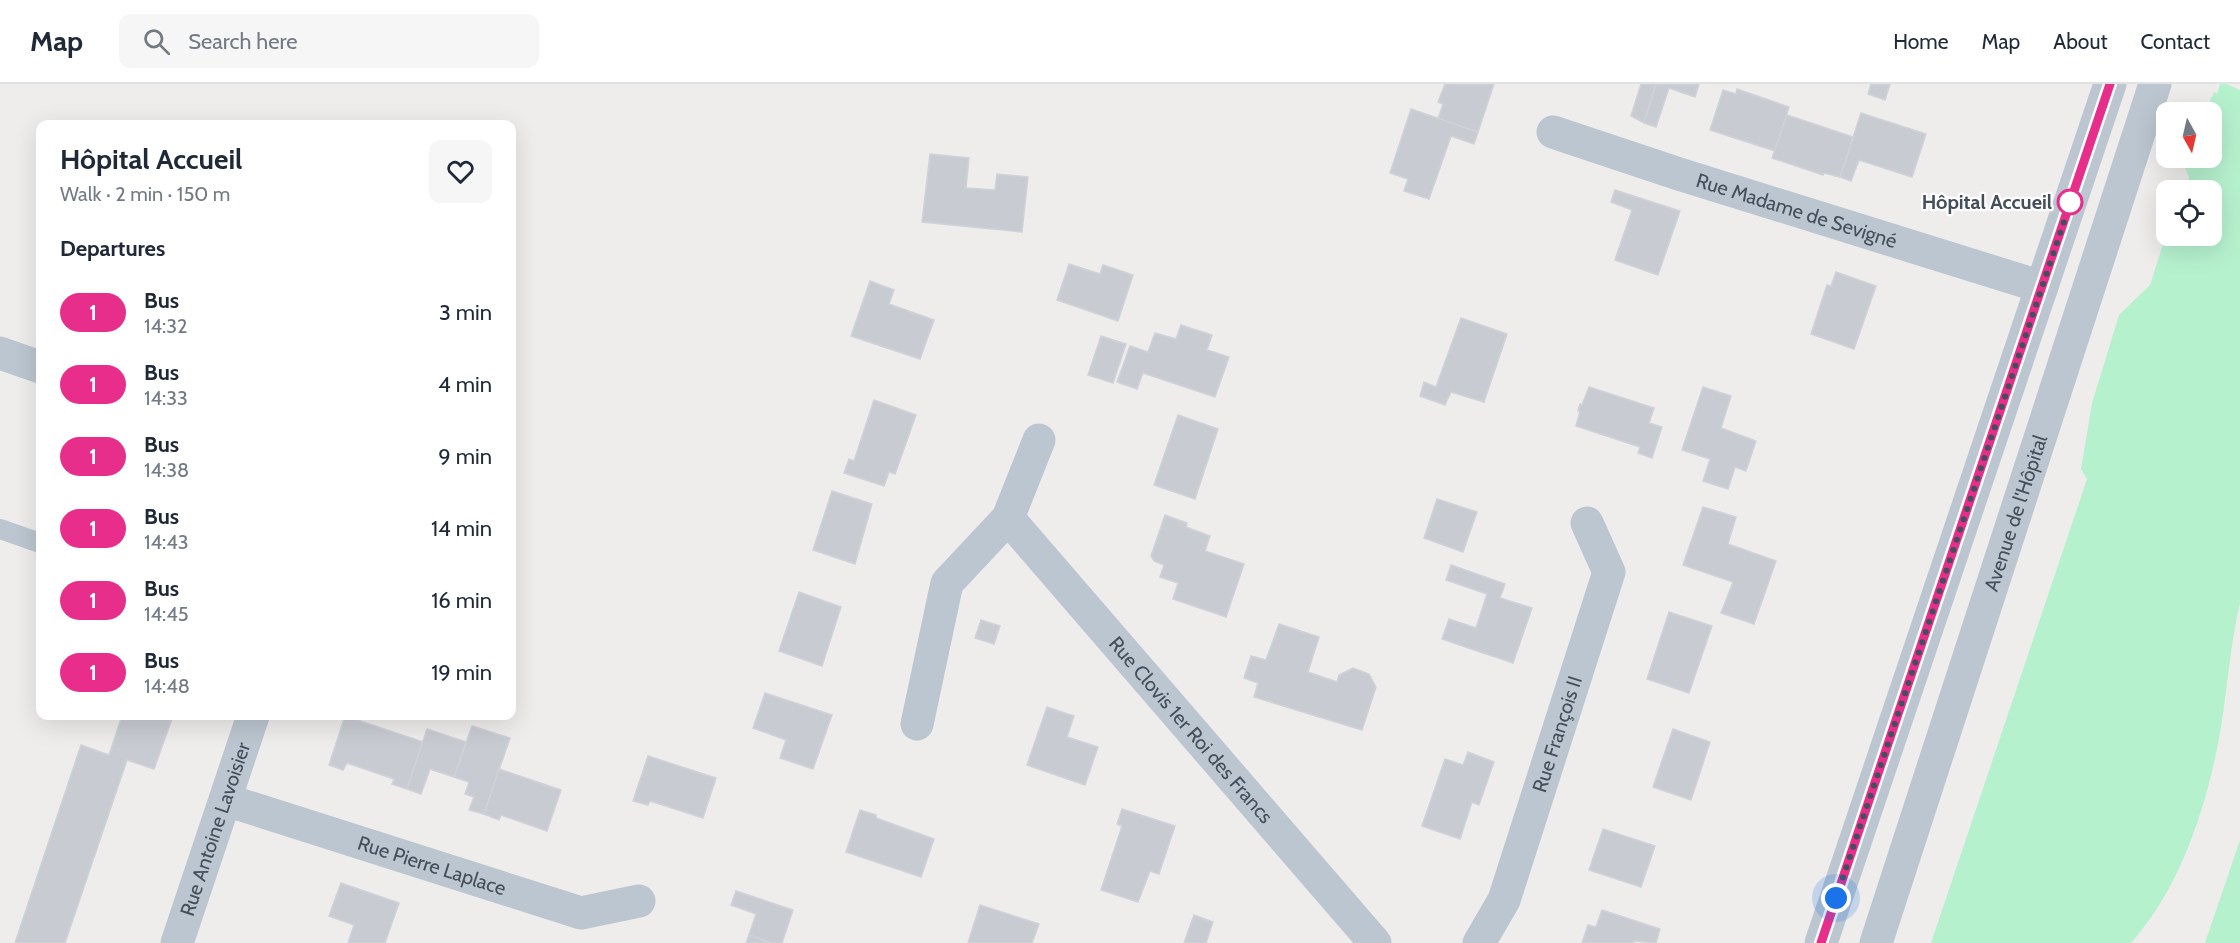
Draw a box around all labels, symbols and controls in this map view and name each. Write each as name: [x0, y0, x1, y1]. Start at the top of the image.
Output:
search box: [119, 14, 539, 68]
text: Map: [30, 24, 83, 58]
icon: search: [140, 25, 173, 58]
text: Search here: [188, 28, 297, 55]
text: Home: [1893, 29, 1949, 54]
text: Map: [1982, 29, 2020, 54]
text: About: [2053, 29, 2107, 54]
text: Contact: [2140, 29, 2210, 54]
north arrow: [2156, 102, 2222, 168]
map controls: [2156, 102, 2222, 246]
button: heart: [429, 140, 492, 203]
text: Hôpital Accueil: [60, 142, 242, 176]
street label: Rue Madame de Sevigné: [1693, 168, 1900, 253]
button: locate: [2156, 180, 2222, 246]
text: Walk · 2 min · 150 m: [60, 182, 230, 206]
marker: Hôpital Accueil: [2057, 189, 2083, 215]
place label: Hôpital Accueil: [1922, 190, 2052, 214]
text: Departures: [60, 235, 165, 262]
text: Bus: [144, 287, 179, 314]
text: 3 min: [439, 299, 492, 326]
text: 1: [89, 300, 97, 325]
text: 14:32: [144, 314, 188, 338]
text: Bus: [144, 359, 179, 386]
text: 4 min: [438, 371, 492, 398]
text: 1: [89, 372, 97, 397]
text: 14:33: [144, 386, 188, 410]
text: Bus: [144, 431, 179, 458]
street label: Avenue de l'Hôpital: [1979, 432, 2052, 594]
text: 9 min: [438, 443, 492, 470]
text: 1: [89, 444, 97, 469]
text: 14:38: [144, 458, 189, 482]
text: Bus: [144, 503, 179, 530]
text: 14 min: [431, 515, 492, 542]
text: 1: [89, 516, 97, 541]
text: 14:43: [144, 530, 189, 554]
text: Bus: [144, 575, 179, 602]
text: 16 min: [431, 587, 492, 614]
text: 1: [89, 588, 97, 613]
text: 14:45: [144, 602, 189, 626]
street label: Rue Clovis 1er Roi des Francs: [1104, 632, 1278, 828]
text: Bus: [144, 647, 179, 674]
text: 19 min: [431, 659, 492, 686]
text: 1: [89, 660, 97, 685]
street label: Rue François II: [1527, 673, 1587, 795]
text: 14:48: [144, 674, 190, 698]
street label: Rue Antoine Lavoisier: [175, 739, 256, 919]
street label: Rue Pierre Laplace: [355, 831, 509, 900]
your location: [1821, 883, 1851, 913]

